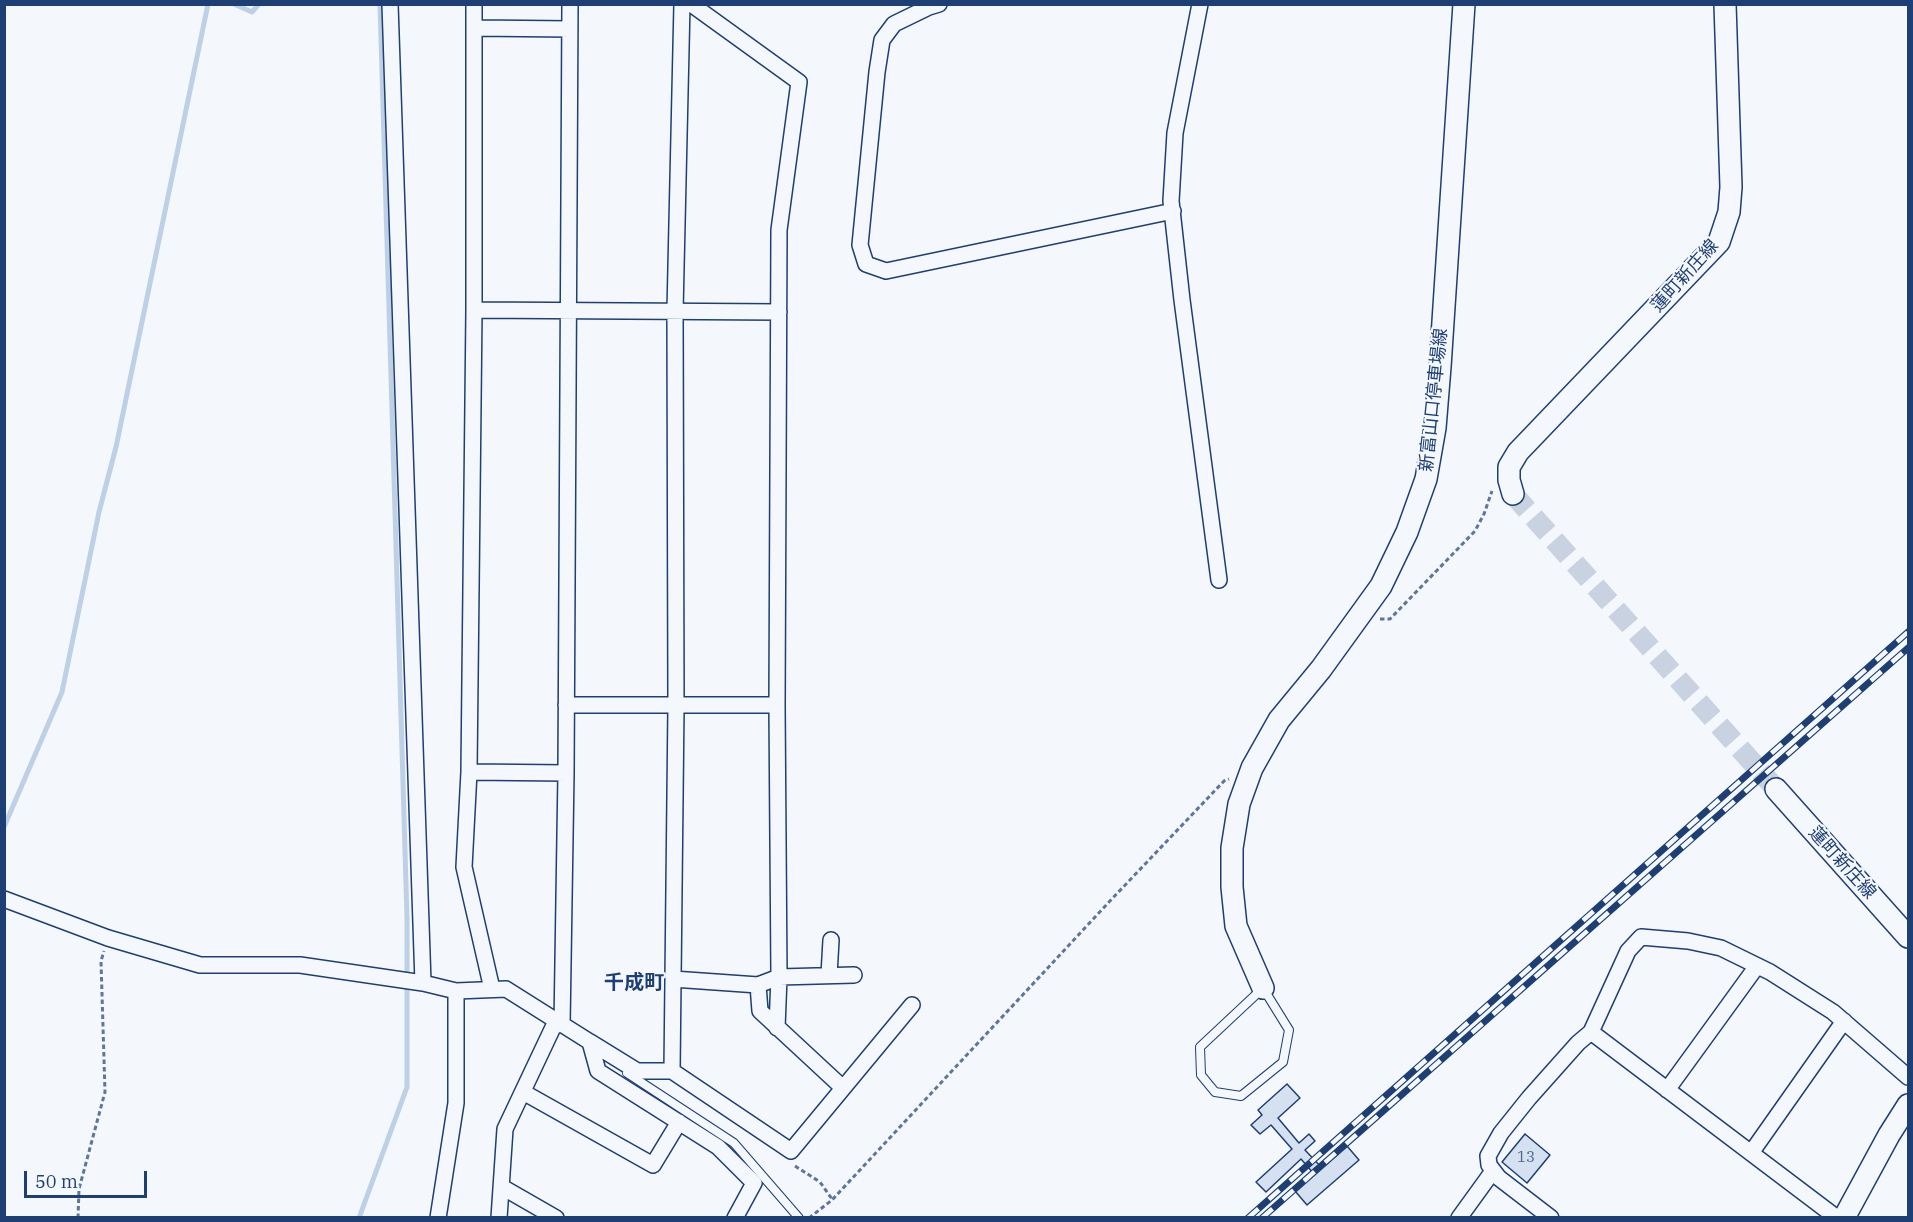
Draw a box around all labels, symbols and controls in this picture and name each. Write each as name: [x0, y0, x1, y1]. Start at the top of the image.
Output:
street label: 蓮町新庄線: [1647, 235, 1723, 317]
street label: 新富山口停車場線: [1416, 327, 1452, 473]
street label: 蓮町新庄線: [1804, 822, 1880, 904]
district label: 千成町: [604, 971, 664, 995]
house number: 13: [1517, 1149, 1535, 1167]
scale bar: [27, 1159, 150, 1197]
text: 50 m: [35, 1170, 78, 1193]

